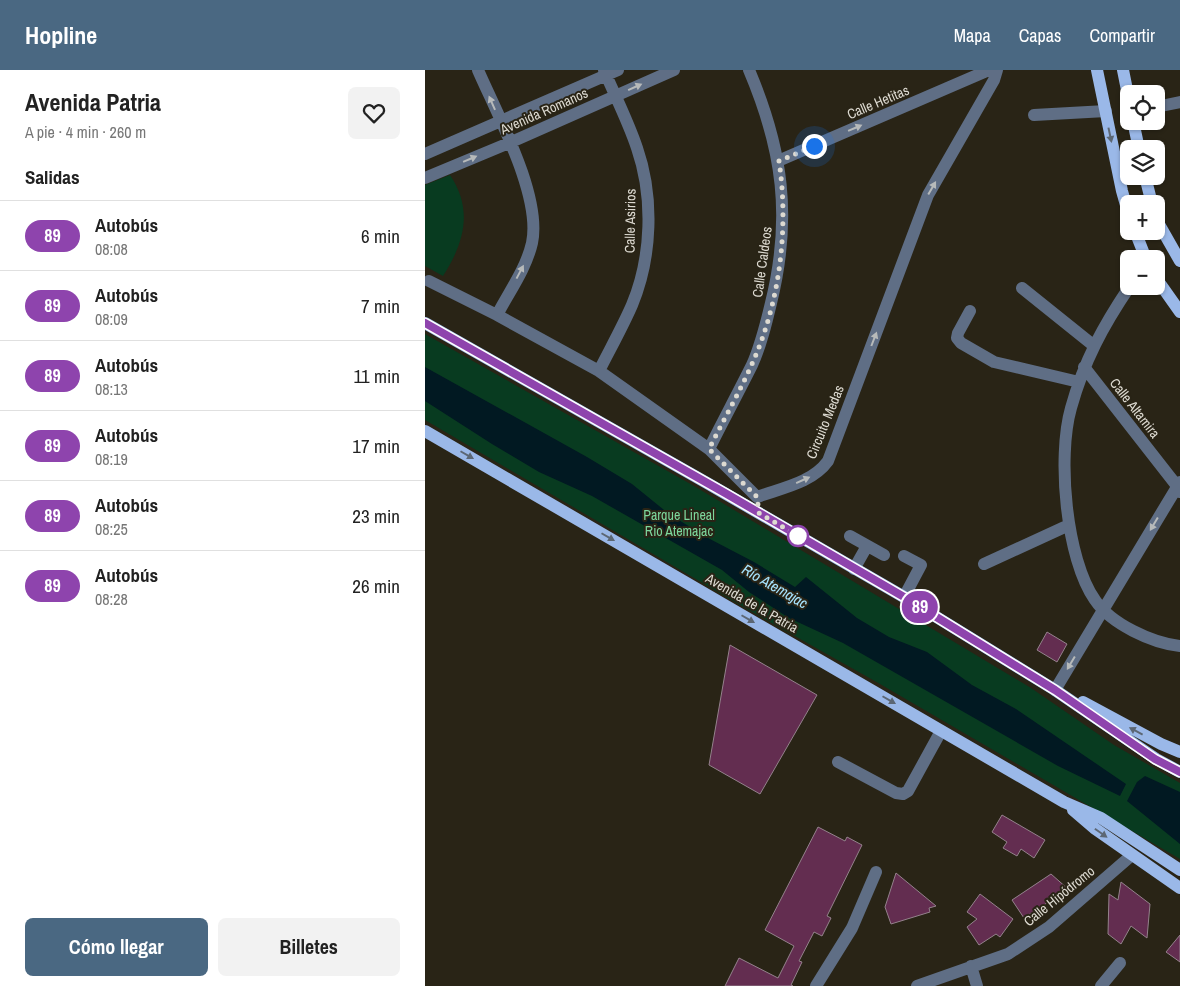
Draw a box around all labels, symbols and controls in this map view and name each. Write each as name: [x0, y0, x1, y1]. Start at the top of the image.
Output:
text: Hopline: [25, 19, 97, 51]
text: Mapa: [954, 23, 991, 48]
text: Capas: [1019, 23, 1061, 48]
text: Compartir: [1089, 23, 1155, 48]
street label: Calle Hetitas: [844, 81, 912, 123]
one-way arrow: [628, 83, 642, 91]
street label: Avenida Romanos: [496, 84, 591, 139]
map controls: [1120, 85, 1165, 295]
button: locate: [1120, 85, 1165, 130]
text: Avenida Patria: [25, 86, 161, 118]
button: heart: [348, 87, 400, 139]
one-way arrow: [488, 96, 496, 110]
text: A pie · 4 min · 260 m: [25, 121, 146, 143]
one-way arrow: [848, 124, 863, 132]
one-way arrow: [1107, 127, 1115, 143]
your location: [802, 134, 827, 159]
button: layers: [1120, 140, 1165, 185]
one-way arrow: [463, 155, 477, 163]
text: Salidas: [25, 164, 80, 190]
one-way arrow: [928, 180, 936, 195]
street label: Calle Asirios: [620, 188, 640, 253]
button: +: [1120, 195, 1165, 240]
text: Autobús: [95, 212, 158, 238]
text: 89: [44, 223, 61, 248]
text: 6 min: [361, 223, 400, 249]
street label: Calle Caldeos: [748, 225, 776, 299]
text: 08:08: [95, 238, 128, 260]
button: −: [1120, 250, 1165, 295]
one-way arrow: [516, 265, 524, 280]
text: Autobús: [95, 282, 158, 308]
text: 89: [44, 293, 61, 318]
text: 7 min: [361, 293, 400, 319]
text: 08:09: [95, 308, 128, 330]
one-way arrow: [871, 332, 878, 347]
text: Autobús: [95, 352, 158, 378]
text: 89: [44, 363, 61, 388]
text: 11 min: [354, 363, 400, 389]
street label: Calle Altamira: [1106, 374, 1164, 442]
text: 08:13: [95, 378, 128, 400]
street label: Circuito Medas: [802, 382, 848, 461]
text: Autobús: [95, 422, 158, 448]
text: 89: [44, 433, 61, 458]
text: 17 min: [352, 433, 400, 459]
text: 08:19: [95, 448, 128, 470]
one-way arrow: [461, 451, 474, 460]
one-way arrow: [796, 476, 810, 484]
text: Autobús: [95, 492, 158, 518]
text: 89: [44, 503, 61, 528]
text: 23 min: [352, 503, 400, 529]
park label: Parque Lineal Rio Atemajac: [643, 506, 715, 540]
one-way arrow: [1150, 517, 1159, 530]
text: 08:25: [95, 518, 128, 540]
unlabelled marker: [787, 525, 809, 547]
one-way arrow: [600, 533, 615, 541]
water label: Río Atemajac: [738, 559, 812, 613]
text: Autobús: [95, 562, 158, 588]
street label: Avenida de la Patria: [702, 569, 802, 637]
text: 89: [44, 573, 61, 598]
text: 26 min: [352, 573, 400, 599]
text: 08:28: [95, 588, 128, 610]
line badge: 89: [897, 591, 943, 623]
text: 89: [912, 594, 928, 619]
one-way arrow: [742, 614, 755, 623]
one-way arrow: [1067, 657, 1076, 670]
one-way arrow: [882, 696, 895, 705]
one-way arrow: [1129, 727, 1143, 735]
one-way arrow: [1094, 828, 1108, 838]
street label: Calle Hipódromo: [1020, 862, 1098, 930]
button: Cómo llegar: [25, 918, 208, 976]
button: Billetes: [218, 918, 400, 976]

